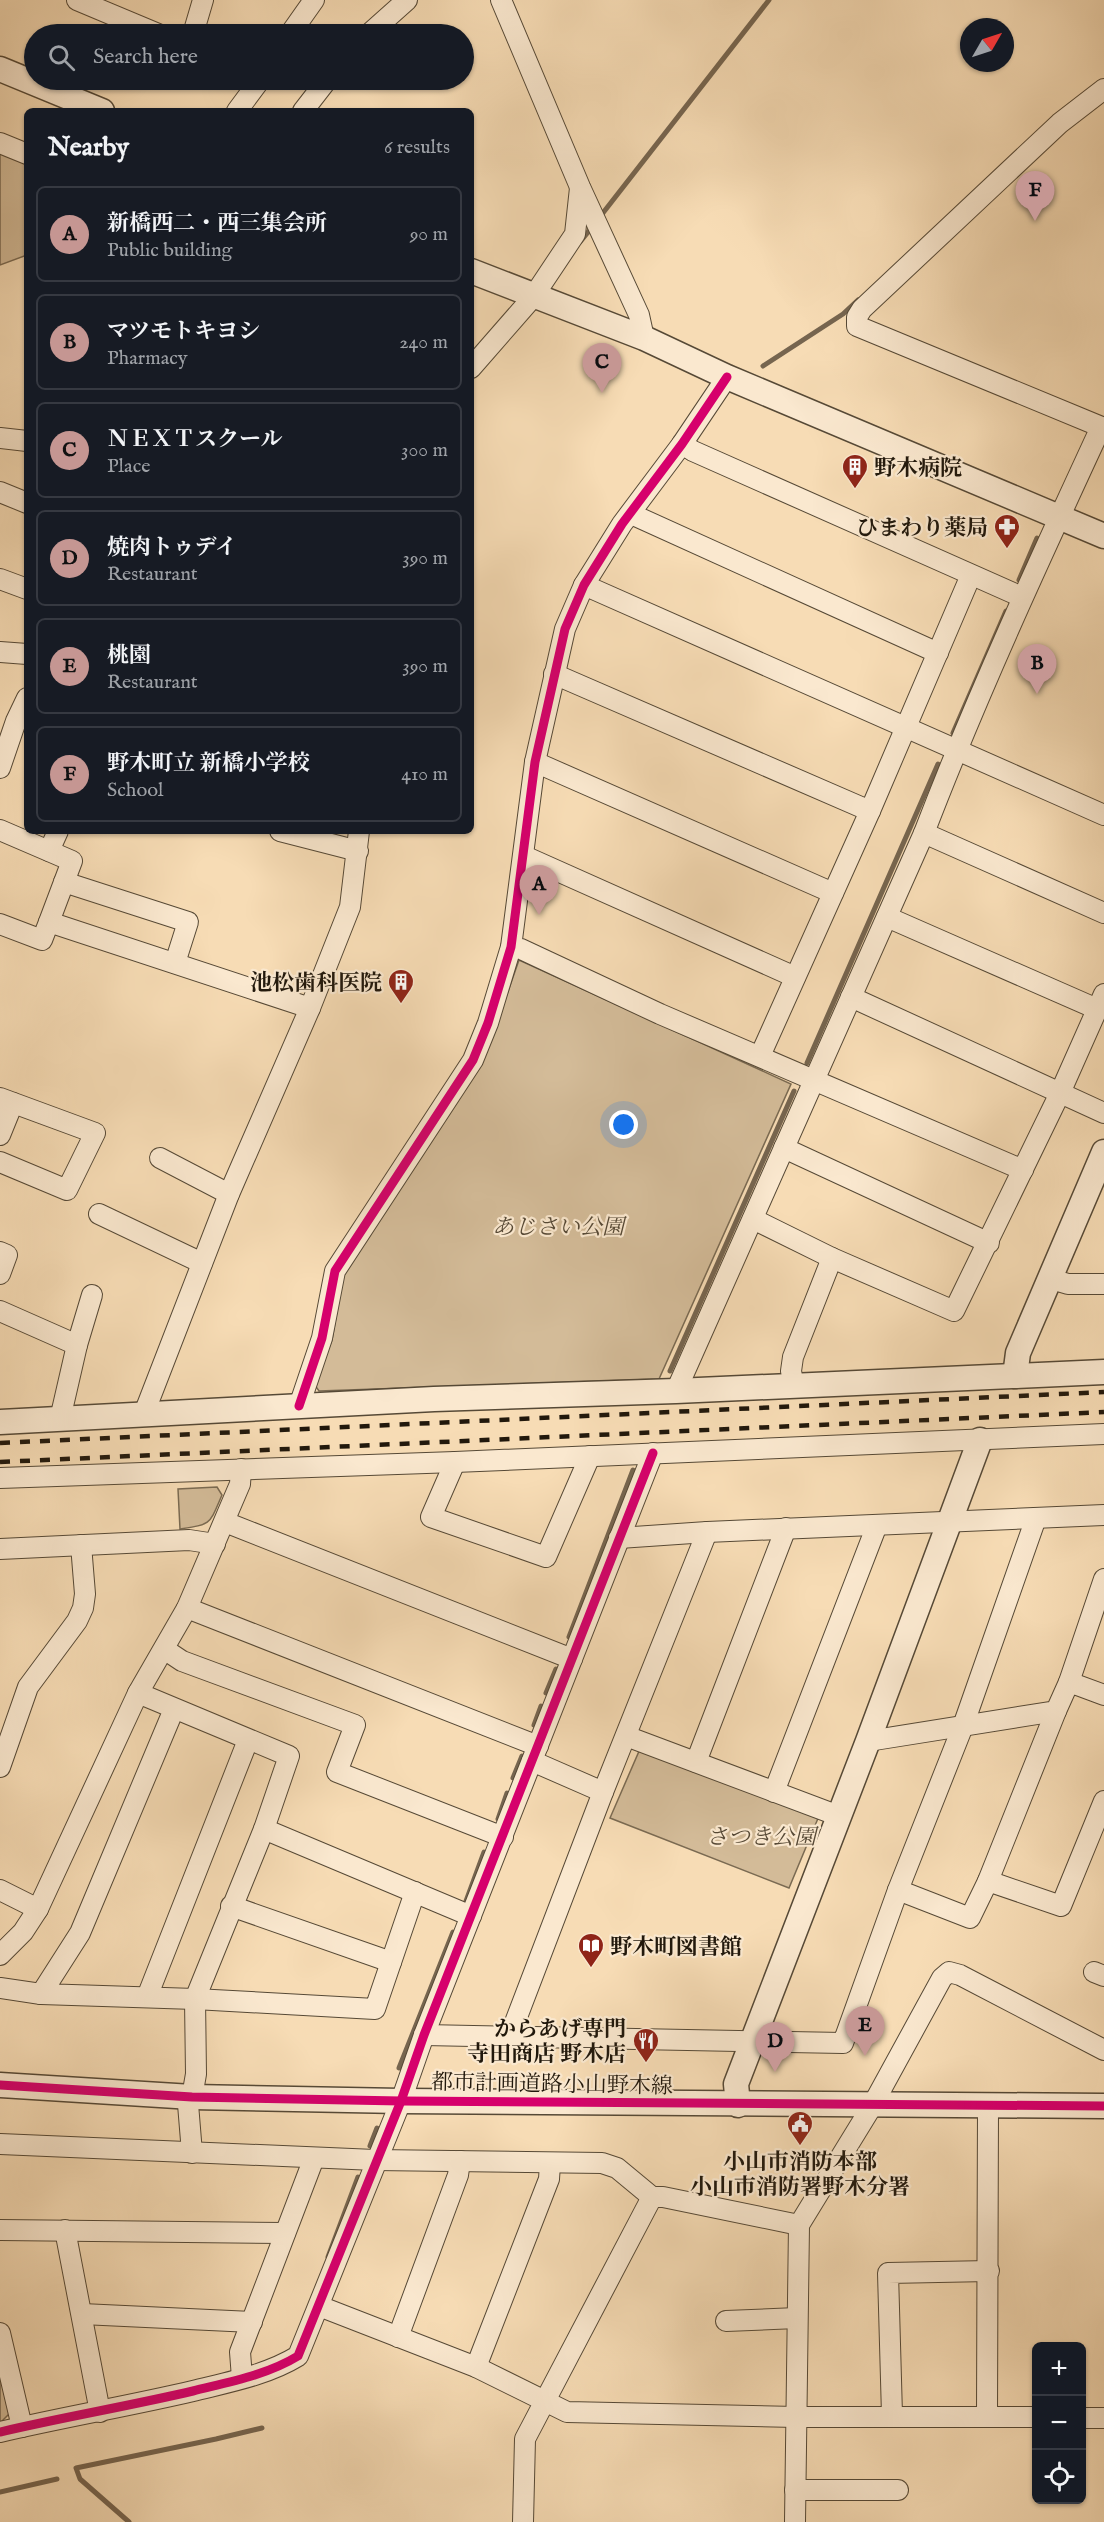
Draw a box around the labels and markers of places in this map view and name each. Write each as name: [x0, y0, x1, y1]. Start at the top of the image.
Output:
pin: F: [1016, 172, 1054, 221]
pin: C: [582, 344, 622, 393]
building icon: 野木病院: [840, 452, 870, 490]
place label: 野木病院: [874, 455, 962, 483]
pharmacy icon: ひまわり薬局: [992, 512, 1022, 550]
place label: ひまわり薬局: [856, 515, 988, 543]
pin: B: [1018, 644, 1056, 694]
pin: A: [520, 866, 558, 915]
building icon: 池松歯科医院: [386, 967, 416, 1005]
place label: 池松歯科医院: [250, 970, 382, 998]
library icon: 野木町図書館: [576, 1931, 606, 1969]
place label: 野木町図書館: [610, 1934, 742, 1962]
pin: E: [846, 2006, 884, 2056]
place label: からあげ専門 寺田商店 野木店: [467, 2016, 626, 2069]
pin: D: [756, 2022, 794, 2072]
restaurant icon: からあげ専門 寺田商店 野木店: [631, 2026, 661, 2064]
public building icon: 小山市消防本部 小山市消防署野木分署: [785, 2109, 815, 2147]
place label: 小山市消防本部 小山市消防署野木分署: [690, 2149, 910, 2202]

